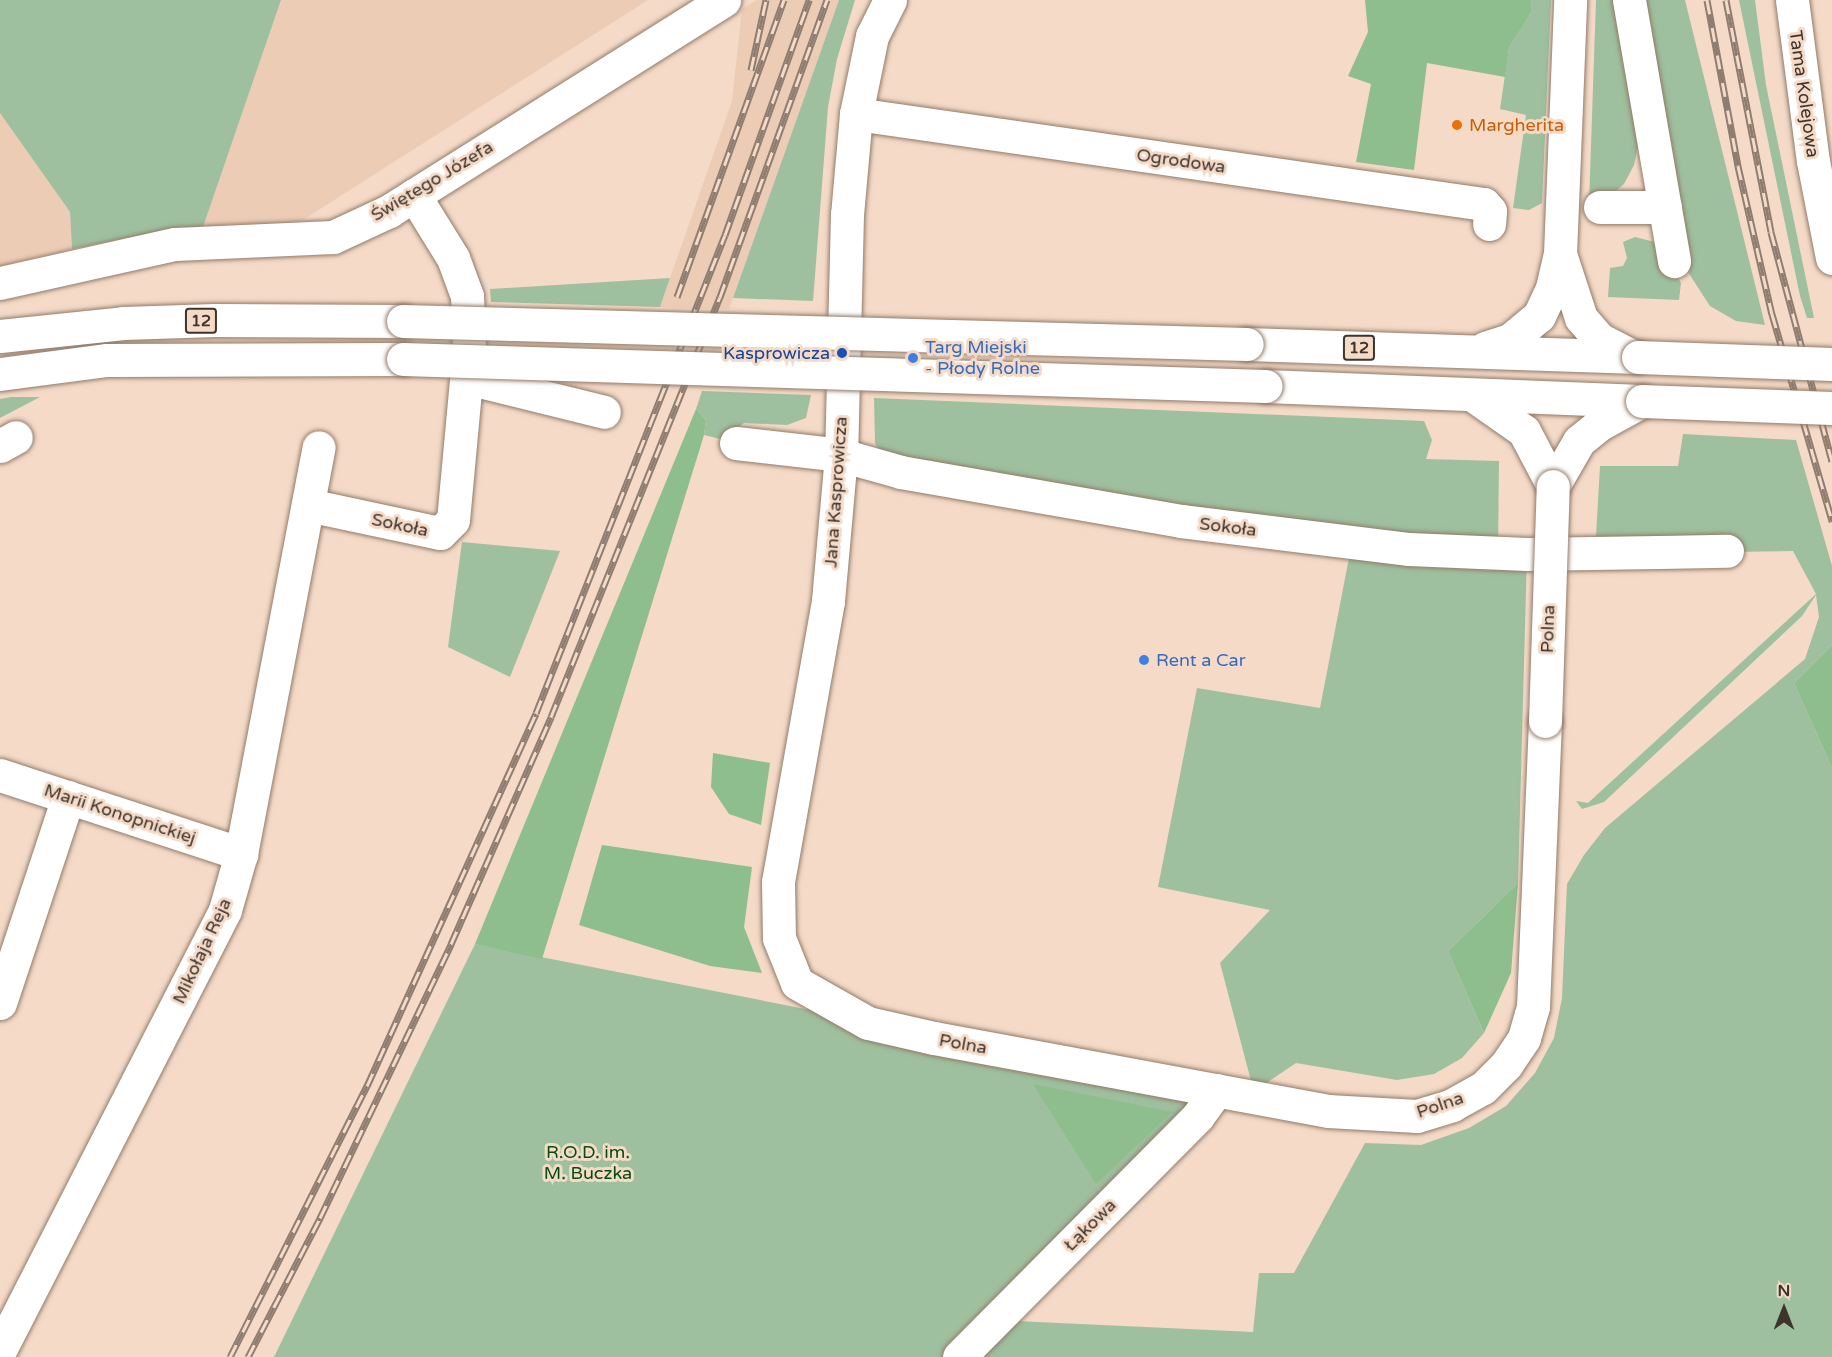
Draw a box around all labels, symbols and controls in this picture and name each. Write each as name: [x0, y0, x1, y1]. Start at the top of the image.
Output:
street label: Tama Kolejowa: [1784, 29, 1824, 159]
place label: Margherita: [1469, 114, 1564, 136]
marker: Margherita: [1450, 118, 1464, 132]
street label: Świętego Józefa: [367, 136, 497, 226]
street label: Ogrodowa: [1135, 144, 1227, 178]
road number: 12: [184, 308, 218, 334]
road number: 12: [1342, 335, 1376, 361]
place label: Targ Miejski - Płody Rolne: [925, 337, 1040, 380]
place label: Kasprowicza: [723, 342, 830, 364]
marker: Kasprowicza: [835, 346, 849, 360]
marker: Targ Miejski - Płody Rolne: [906, 351, 920, 365]
street label: Jana Kasprowicza: [820, 416, 852, 568]
street label: Sokoła: [370, 508, 430, 542]
street label: Sokoła: [1198, 513, 1258, 541]
street label: Polna: [1536, 604, 1560, 654]
place label: Rent a Car: [1156, 649, 1246, 671]
marker: Rent a Car: [1137, 653, 1151, 667]
street label: Marii Konopnickiej: [41, 779, 199, 849]
street label: Mikołaja Reja: [168, 895, 236, 1007]
street label: Polna: [937, 1029, 989, 1059]
street label: Polna: [1414, 1087, 1466, 1123]
park label: R.O.D. im. M. Buczka: [544, 1142, 632, 1184]
street label: Łąkowa: [1059, 1194, 1121, 1256]
north arrow: [1754, 1279, 1814, 1339]
text: N: [1778, 1281, 1790, 1301]

